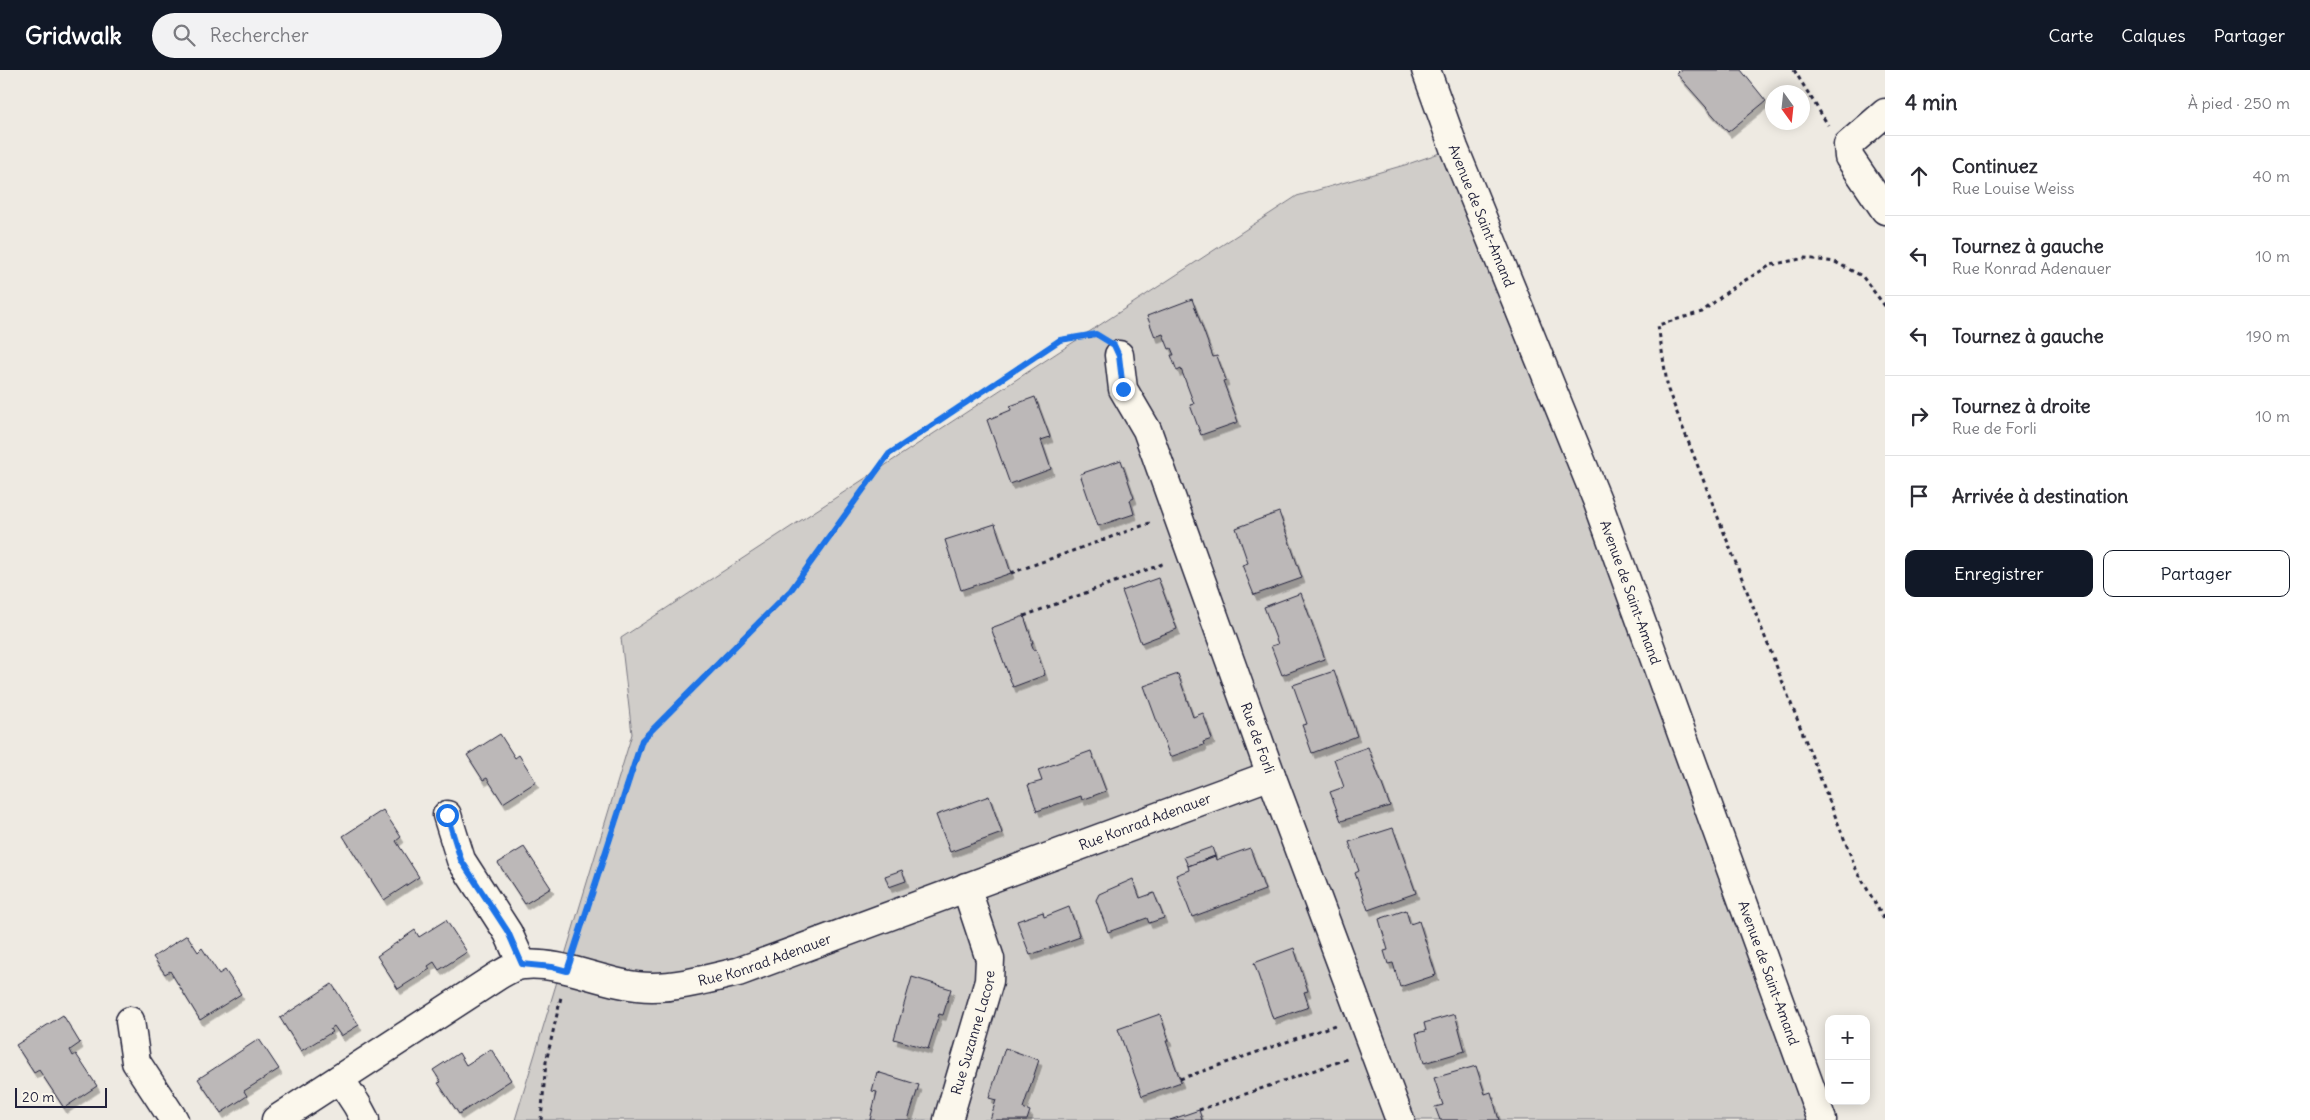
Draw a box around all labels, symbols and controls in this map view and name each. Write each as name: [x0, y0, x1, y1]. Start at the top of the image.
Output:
search box: [152, 13, 502, 58]
text: Gridwalk: [25, 20, 122, 50]
icon: search: [170, 21, 198, 49]
text: Rechercher: [210, 23, 309, 47]
text: Carte: [2048, 24, 2093, 47]
text: Calques: [2121, 24, 2186, 47]
text: Partager: [2214, 24, 2285, 47]
north arrow: [1765, 85, 1810, 130]
text: 4 min: [1905, 89, 1957, 116]
text: À pied · 250 m: [2188, 93, 2290, 113]
street label: Avenue de Saint-Amand: [1445, 142, 1519, 290]
text: Continuez: [1952, 154, 2038, 178]
icon: ahead: [1905, 162, 1933, 190]
text: 40 m: [2252, 166, 2290, 186]
text: Rue Louise Weiss: [1952, 178, 2075, 198]
text: Tournez à gauche: [1952, 234, 2104, 258]
icon: left: [1905, 242, 1933, 270]
text: 10 m: [2255, 246, 2290, 266]
text: Rue Konrad Adenauer: [1952, 258, 2111, 278]
icon: left: [1905, 322, 1933, 350]
text: Tournez à gauche: [1952, 324, 2104, 348]
text: 190 m: [2246, 326, 2290, 346]
route end: [1112, 378, 1135, 401]
text: Tournez à droite: [1952, 394, 2091, 418]
icon: right: [1905, 402, 1933, 430]
text: 10 m: [2255, 406, 2290, 426]
text: Rue de Forli: [1952, 418, 2037, 438]
icon: arrive: [1905, 482, 1933, 510]
text: Arrivée à destination: [1952, 484, 2128, 508]
street label: Avenue de Saint-Amand: [1596, 518, 1665, 667]
button: Enregistrer: [1905, 550, 2093, 597]
button: Partager: [2103, 550, 2290, 597]
street label: Rue de Forli: [1237, 700, 1279, 776]
street label: Rue Konrad Adenauer: [1076, 789, 1214, 854]
route start: [436, 804, 459, 827]
street label: Avenue de Saint-Amand: [1734, 898, 1803, 1048]
street label: Rue Konrad Adenauer: [696, 929, 834, 990]
street label: Rue Suzanne Lacore: [947, 970, 998, 1097]
map controls: [1825, 1015, 1870, 1105]
button: +: [1825, 1015, 1870, 1060]
button: −: [1825, 1060, 1870, 1105]
scale bar: [15, 1085, 108, 1108]
text: 20 m: [22, 1088, 55, 1106]

